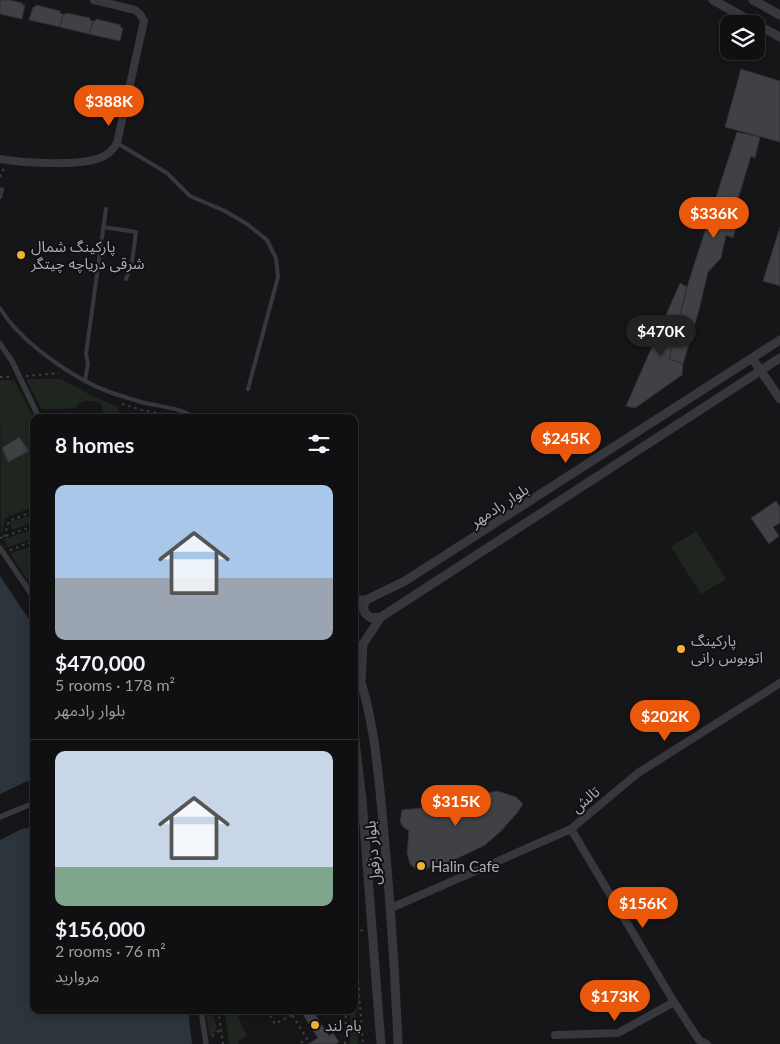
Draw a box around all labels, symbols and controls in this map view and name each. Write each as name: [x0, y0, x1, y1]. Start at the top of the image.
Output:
map controls: [720, 15, 765, 60]
button: layers: [720, 15, 765, 60]
pin: $388K: [74, 84, 144, 127]
text: $388K: [85, 91, 133, 110]
pin: $336K: [679, 196, 749, 239]
text: $336K: [690, 203, 738, 222]
place label: پارکینگ شمال شرقی دریاچه چیتگر: [30, 237, 145, 274]
marker: پارکینگ شمال شرقی دریاچه چیتگر: [15, 249, 27, 261]
pin: $470K: [626, 314, 696, 357]
text: $470K: [637, 321, 685, 340]
pin: $245K: [531, 422, 601, 464]
text: $245K: [542, 428, 590, 447]
icon: filters: [305, 430, 333, 458]
text: 8 homes: [55, 432, 134, 457]
street label: بلوار رادمهر: [466, 480, 532, 532]
icon: home: [149, 518, 239, 608]
place label: پارکینگ اتوبوس رانی: [691, 631, 763, 667]
marker: پارکینگ اتوبوس رانی: [675, 643, 687, 655]
text: $470,000: [55, 650, 145, 675]
text: 5 rooms · 178 m²: [55, 675, 175, 694]
text: بلوار رادمهر: [55, 700, 125, 719]
pin: $202K: [630, 700, 700, 742]
text: $202K: [641, 706, 689, 725]
street label: تالش: [567, 782, 604, 817]
icon: home: [149, 783, 239, 873]
pin: $315K: [421, 784, 491, 827]
text: $315K: [432, 791, 480, 810]
street label: بلوار دزفول: [360, 820, 385, 886]
place label: Halin Cafe: [431, 857, 499, 875]
marker: Halin Cafe: [415, 860, 427, 872]
pin: $156K: [608, 886, 678, 929]
text: $156K: [619, 893, 667, 912]
text: $156,000: [55, 916, 145, 941]
text: 2 rooms · 76 m²: [55, 941, 166, 960]
text: مروارید: [55, 966, 99, 985]
pin: $173K: [580, 980, 650, 1022]
text: $173K: [591, 986, 639, 1005]
place label: بام لند: [325, 1016, 362, 1037]
marker: بام لند: [309, 1019, 321, 1031]

